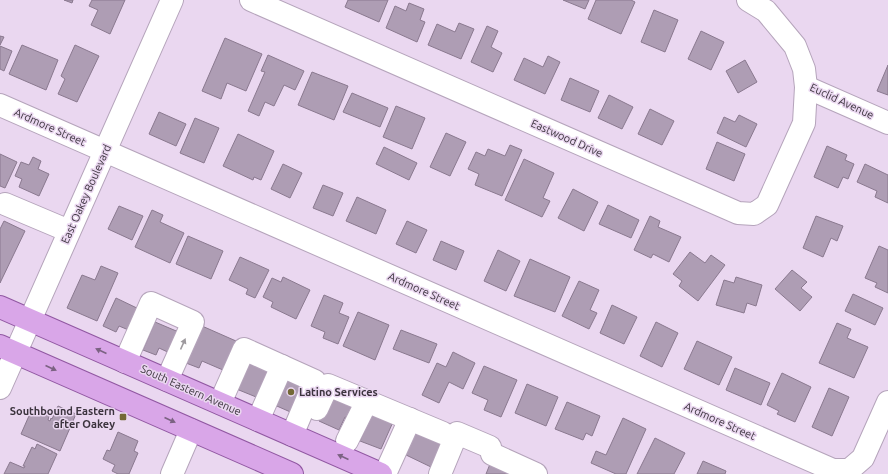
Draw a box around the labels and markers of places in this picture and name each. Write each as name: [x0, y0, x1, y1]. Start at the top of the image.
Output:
place label: Latino Services: [299, 386, 378, 398]
marker: Latino Services: [286, 387, 296, 397]
place label: Southbound Eastern after Oakey: [10, 405, 115, 430]
marker: Southbound Eastern after Oakey: [118, 412, 128, 422]

